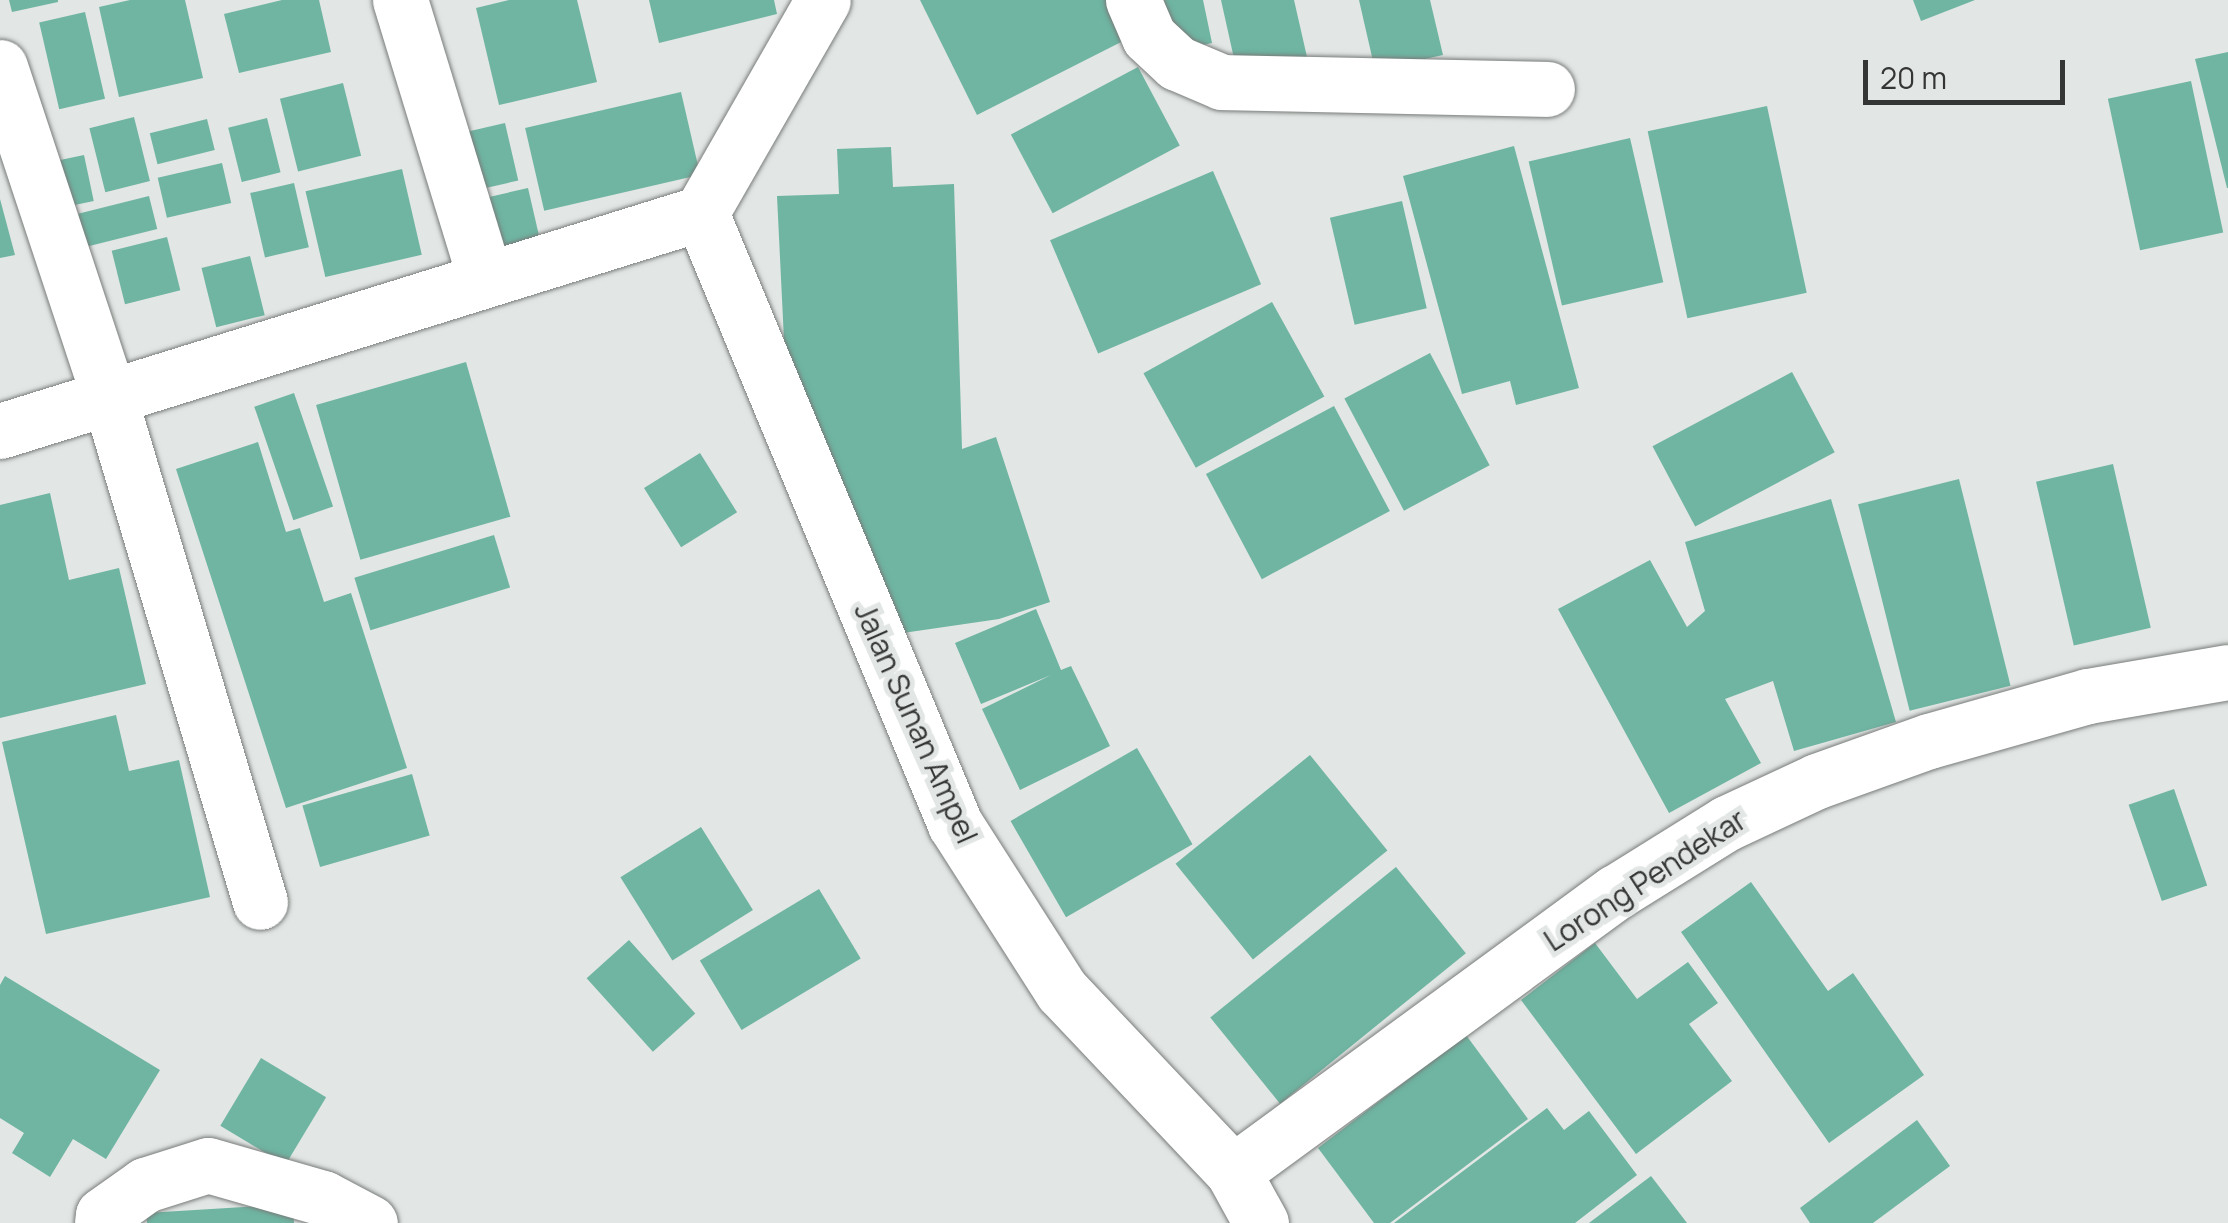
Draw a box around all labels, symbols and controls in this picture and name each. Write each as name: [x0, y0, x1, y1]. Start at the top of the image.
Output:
scale bar: [1868, 40, 2070, 102]
text: 20 m: [1880, 57, 1947, 98]
street label: Jalan Sunan Ampel: [847, 597, 985, 849]
street label: Lorong Pendekar: [1537, 801, 1753, 959]

